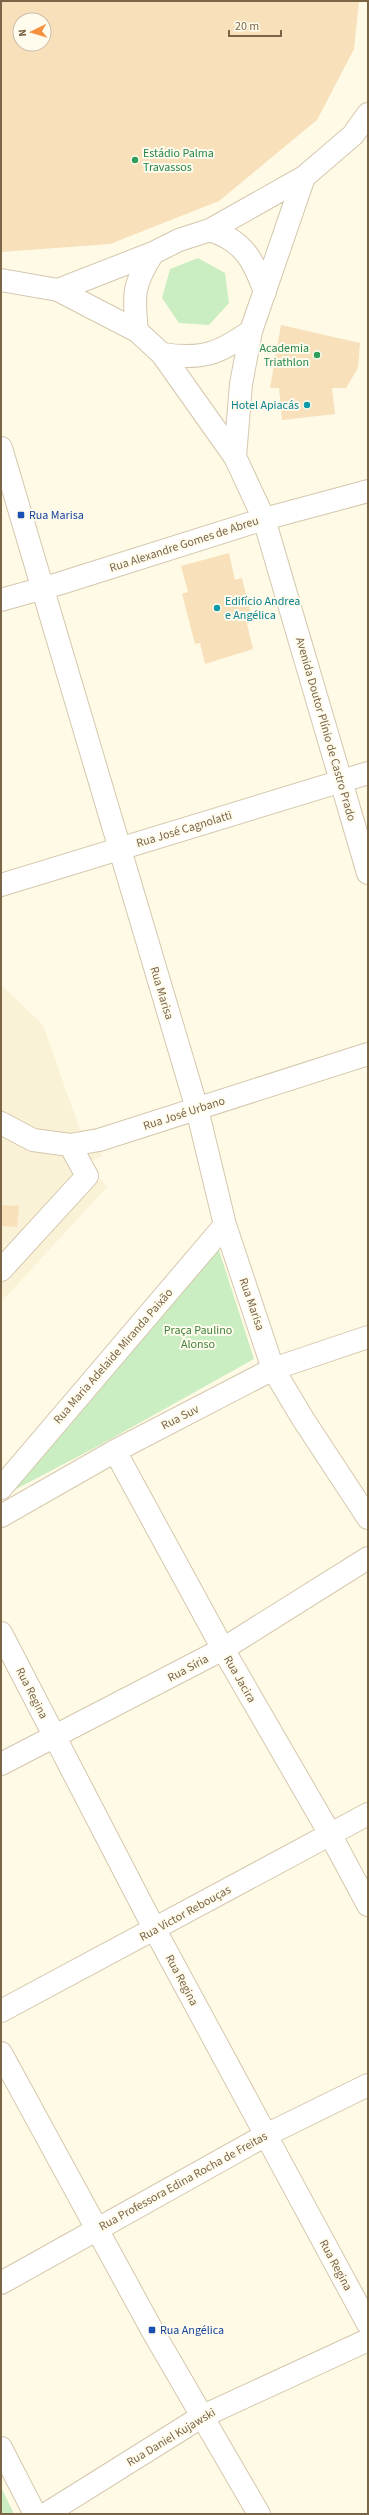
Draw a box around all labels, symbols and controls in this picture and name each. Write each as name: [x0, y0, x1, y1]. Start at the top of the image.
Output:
north arrow: [12, 12, 52, 52]
scale bar: [229, 12, 281, 38]
text: 20 m: [235, 18, 259, 35]
text: N: [15, 29, 30, 37]
place label: Estádio Palma Travassos: [143, 145, 214, 176]
marker: Estádio Palma Travassos: [130, 155, 140, 165]
place label: Academia Triathlon: [260, 340, 309, 371]
marker: Academia Triathlon: [312, 350, 322, 360]
place label: Hotel Apiacás: [231, 397, 299, 414]
marker: Hotel Apiacás: [302, 400, 312, 410]
place label: Rua Marisa: [29, 507, 84, 524]
marker: Rua Marisa: [16, 510, 26, 520]
street label: Rua Alexandre Gomes de Abreu: [107, 512, 261, 577]
place label: Edifício Andrea e Angélica: [225, 593, 300, 624]
marker: Edifício Andrea e Angélica: [212, 603, 222, 613]
street label: Avenida Doutor Plínio de Castro Prado: [291, 635, 360, 823]
street label: Rua José Cagnolatti: [134, 807, 234, 852]
street label: Rua Marisa: [145, 964, 178, 1022]
street label: Rua José Urbano: [141, 1092, 227, 1135]
street label: Rua Marisa: [235, 1275, 268, 1333]
street label: Rua Maria Adelaide Miranda Paixão: [50, 1285, 177, 1428]
park label: Praça Paulino Alonso: [164, 1322, 232, 1353]
street label: Rua Suv: [158, 1401, 202, 1434]
street label: Rua Síria: [165, 1651, 212, 1686]
street label: Rua Jacira: [219, 1653, 260, 1706]
street label: Rua Regina: [11, 1664, 52, 1722]
street label: Rua Victor Rebouças: [137, 1881, 234, 1946]
street label: Rua Regina: [161, 1952, 202, 2009]
street label: Rua Professora Edina Rocha de Freitas: [96, 2128, 271, 2235]
street label: Rua Regina: [315, 2237, 356, 2294]
place label: Rua Angélica: [160, 2322, 224, 2339]
marker: Rua Angélica: [147, 2325, 157, 2335]
street label: Rua Daniel Kujawski: [124, 2404, 219, 2471]

